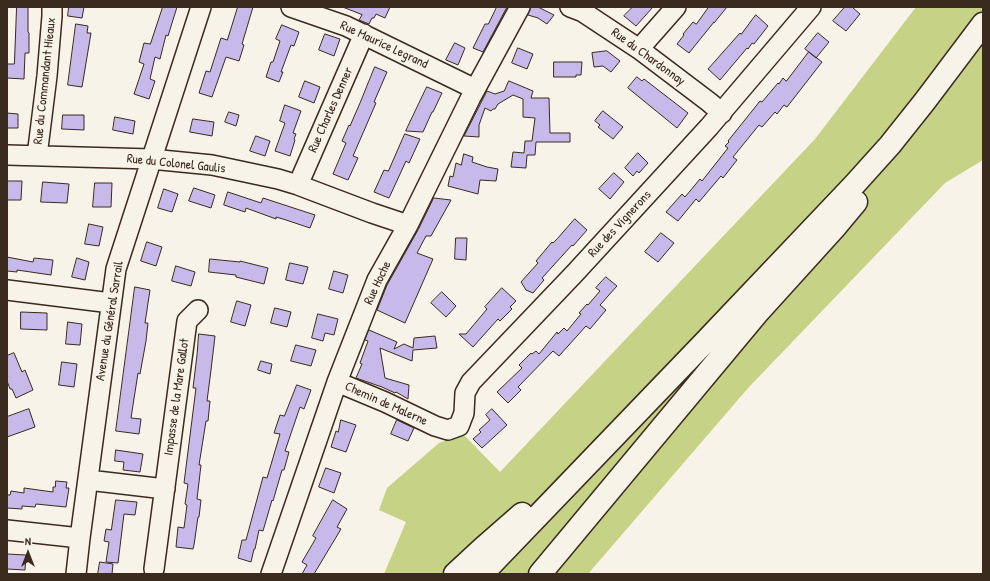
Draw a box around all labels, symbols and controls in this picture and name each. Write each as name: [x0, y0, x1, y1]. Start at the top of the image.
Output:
street label: Rue du Commandant Hieaux: [31, 17, 59, 145]
street label: Rue Maurice Legrand: [338, 18, 430, 72]
street label: Rue du Chardonnay: [608, 25, 688, 89]
street label: Rue Charles Denner: [305, 65, 357, 155]
street label: Rue du Colonel Gaulis: [126, 151, 226, 177]
street label: Rue des Vignerons: [585, 187, 655, 261]
street label: Rue Hoche: [361, 259, 395, 307]
street label: Avenue du Général Sarrail: [93, 260, 127, 382]
street label: Impasse de la Mare Gallot: [161, 337, 193, 457]
street label: Chemin de Malerne: [342, 379, 430, 429]
north arrow: [8, 533, 48, 573]
text: N: [25, 534, 31, 548]

